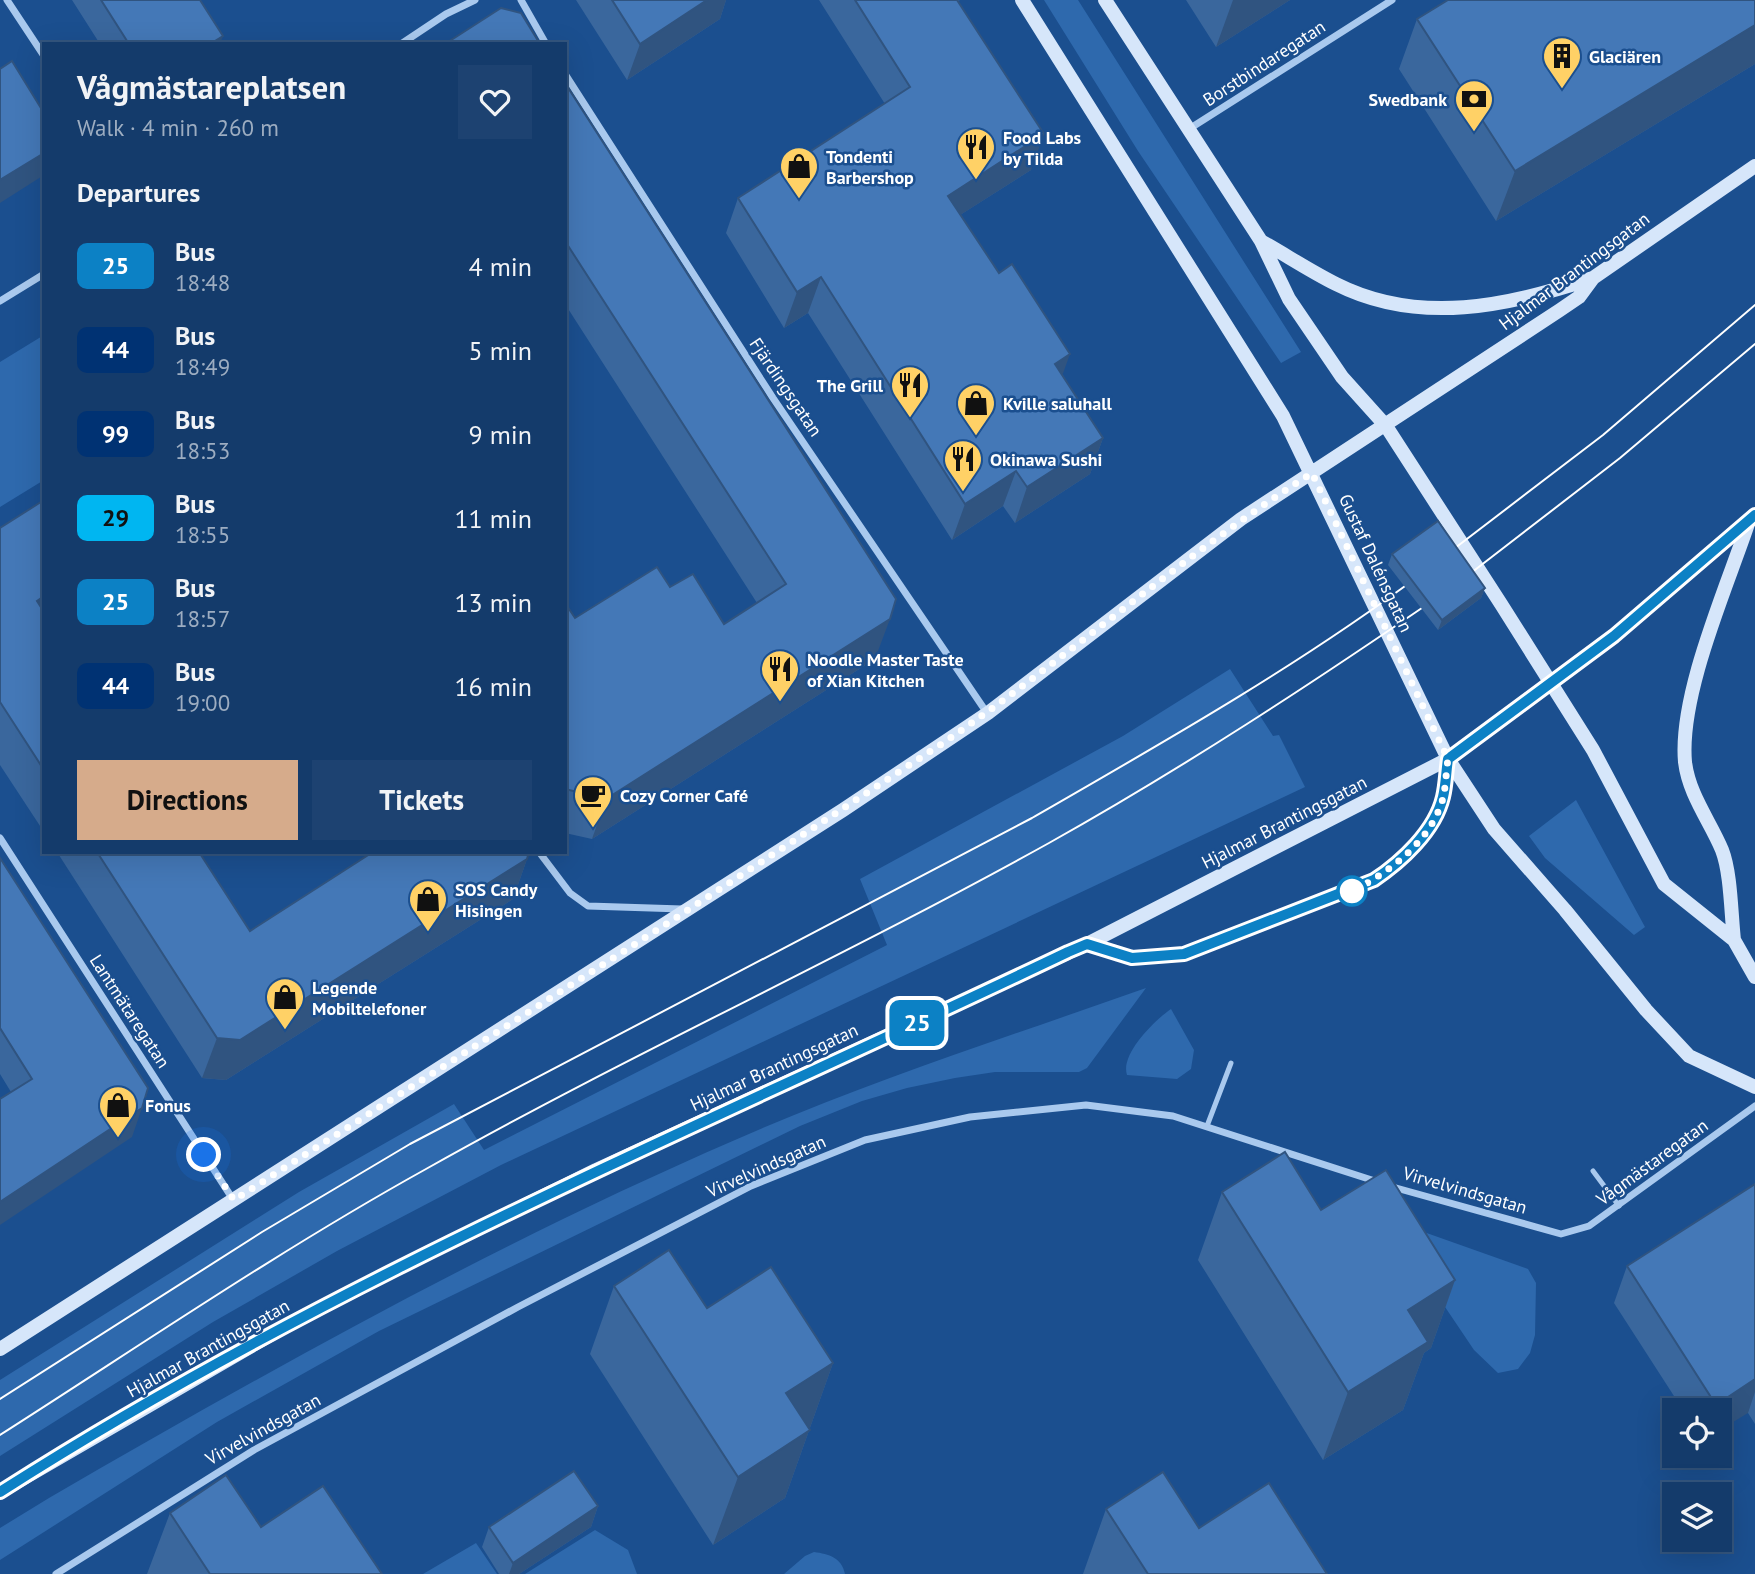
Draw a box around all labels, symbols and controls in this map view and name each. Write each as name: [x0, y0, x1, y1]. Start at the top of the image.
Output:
street label: Borstbindaregatan: [1198, 15, 1330, 111]
building icon: Glaciären: [1541, 35, 1583, 90]
place label: Glaciären: [1589, 45, 1661, 68]
text: Vågmästareplatsen: [77, 65, 346, 108]
button: heart: [458, 65, 532, 139]
bank icon: Swedbank: [1453, 78, 1495, 133]
place label: Swedbank: [1369, 88, 1447, 111]
text: Walk · 4 min · 260 m: [77, 113, 279, 142]
restaurant icon: Food Labs by Tilda: [955, 126, 997, 181]
place label: Food Labs by Tilda: [1003, 126, 1082, 170]
shop icon: Tondenti Barbershop: [778, 145, 820, 200]
place label: Tondenti Barbershop: [826, 145, 914, 189]
text: Departures: [77, 176, 200, 209]
street label: Hjalmar Brantingsgatan: [1494, 207, 1654, 335]
text: Bus: [175, 235, 215, 268]
text: 25: [102, 250, 129, 281]
text: 4 min: [469, 250, 532, 283]
text: 18:48: [175, 268, 230, 297]
text: Bus: [175, 319, 215, 352]
street label: Fjärdingsgatan: [745, 333, 827, 441]
text: 44: [102, 334, 129, 365]
text: 5 min: [469, 334, 532, 367]
text: 18:49: [175, 352, 230, 381]
restaurant icon: The Grill: [889, 364, 931, 419]
place label: The Grill: [817, 374, 884, 397]
shop icon: Kville saluhall: [955, 382, 997, 437]
place label: Kville saluhall: [1003, 392, 1112, 415]
text: Bus: [175, 403, 215, 436]
text: 99: [102, 418, 129, 449]
text: 9 min: [469, 418, 532, 451]
text: 18:53: [175, 436, 230, 465]
restaurant icon: Okinawa Sushi: [942, 438, 984, 493]
place label: Okinawa Sushi: [990, 448, 1102, 471]
text: Bus: [175, 487, 215, 520]
street label: Gustaf Dalénsgatan: [1334, 490, 1418, 636]
text: 29: [102, 502, 129, 533]
text: 11 min: [454, 502, 532, 535]
text: 18:55: [175, 520, 230, 549]
text: Bus: [175, 571, 215, 604]
text: 25: [102, 586, 129, 617]
text: 13 min: [454, 586, 532, 619]
text: 18:57: [175, 604, 230, 633]
restaurant icon: Noodle Master Taste of Xian Kitchen: [759, 648, 801, 703]
place label: Noodle Master Taste of Xian Kitchen: [807, 648, 964, 692]
text: Bus: [175, 655, 215, 688]
text: 44: [102, 670, 129, 701]
text: 16 min: [454, 670, 532, 703]
text: 19:00: [175, 688, 230, 717]
button: Directions: [77, 760, 298, 840]
button: Tickets: [312, 760, 532, 840]
street label: Hjalmar Brantingsgatan: [1197, 770, 1371, 874]
cafe icon: Cozy Corner Café: [572, 774, 614, 829]
place label: Cozy Corner Café: [620, 784, 748, 807]
unlabelled marker: [1337, 876, 1367, 906]
shop icon: SOS Candy Hisingen: [407, 878, 449, 933]
place label: SOS Candy Hisingen: [455, 878, 538, 922]
street label: Lantmätaregatan: [85, 950, 175, 1072]
shop icon: Legende Mobiltelefoner: [264, 976, 306, 1031]
place label: Legende Mobiltelefoner: [312, 976, 427, 1020]
line badge: 25: [886, 1000, 948, 1046]
text: 25: [903, 1007, 931, 1038]
street label: Hjalmar Brantingsgatan: [686, 1018, 862, 1116]
shop icon: Fonus: [97, 1084, 139, 1139]
place label: Fonus: [145, 1094, 191, 1117]
street label: Vågmästaregatan: [1591, 1114, 1712, 1211]
street label: Virvelvindsgatan: [702, 1129, 829, 1203]
your location: [186, 1137, 221, 1172]
street label: Virvelvindsgatan: [1399, 1161, 1530, 1219]
street label: Hjalmar Brantingsgatan: [123, 1294, 293, 1402]
street label: Virvelvindsgatan: [201, 1388, 325, 1471]
map controls: [1662, 1398, 1732, 1552]
button: locate: [1662, 1398, 1732, 1468]
button: layers: [1662, 1482, 1732, 1552]

